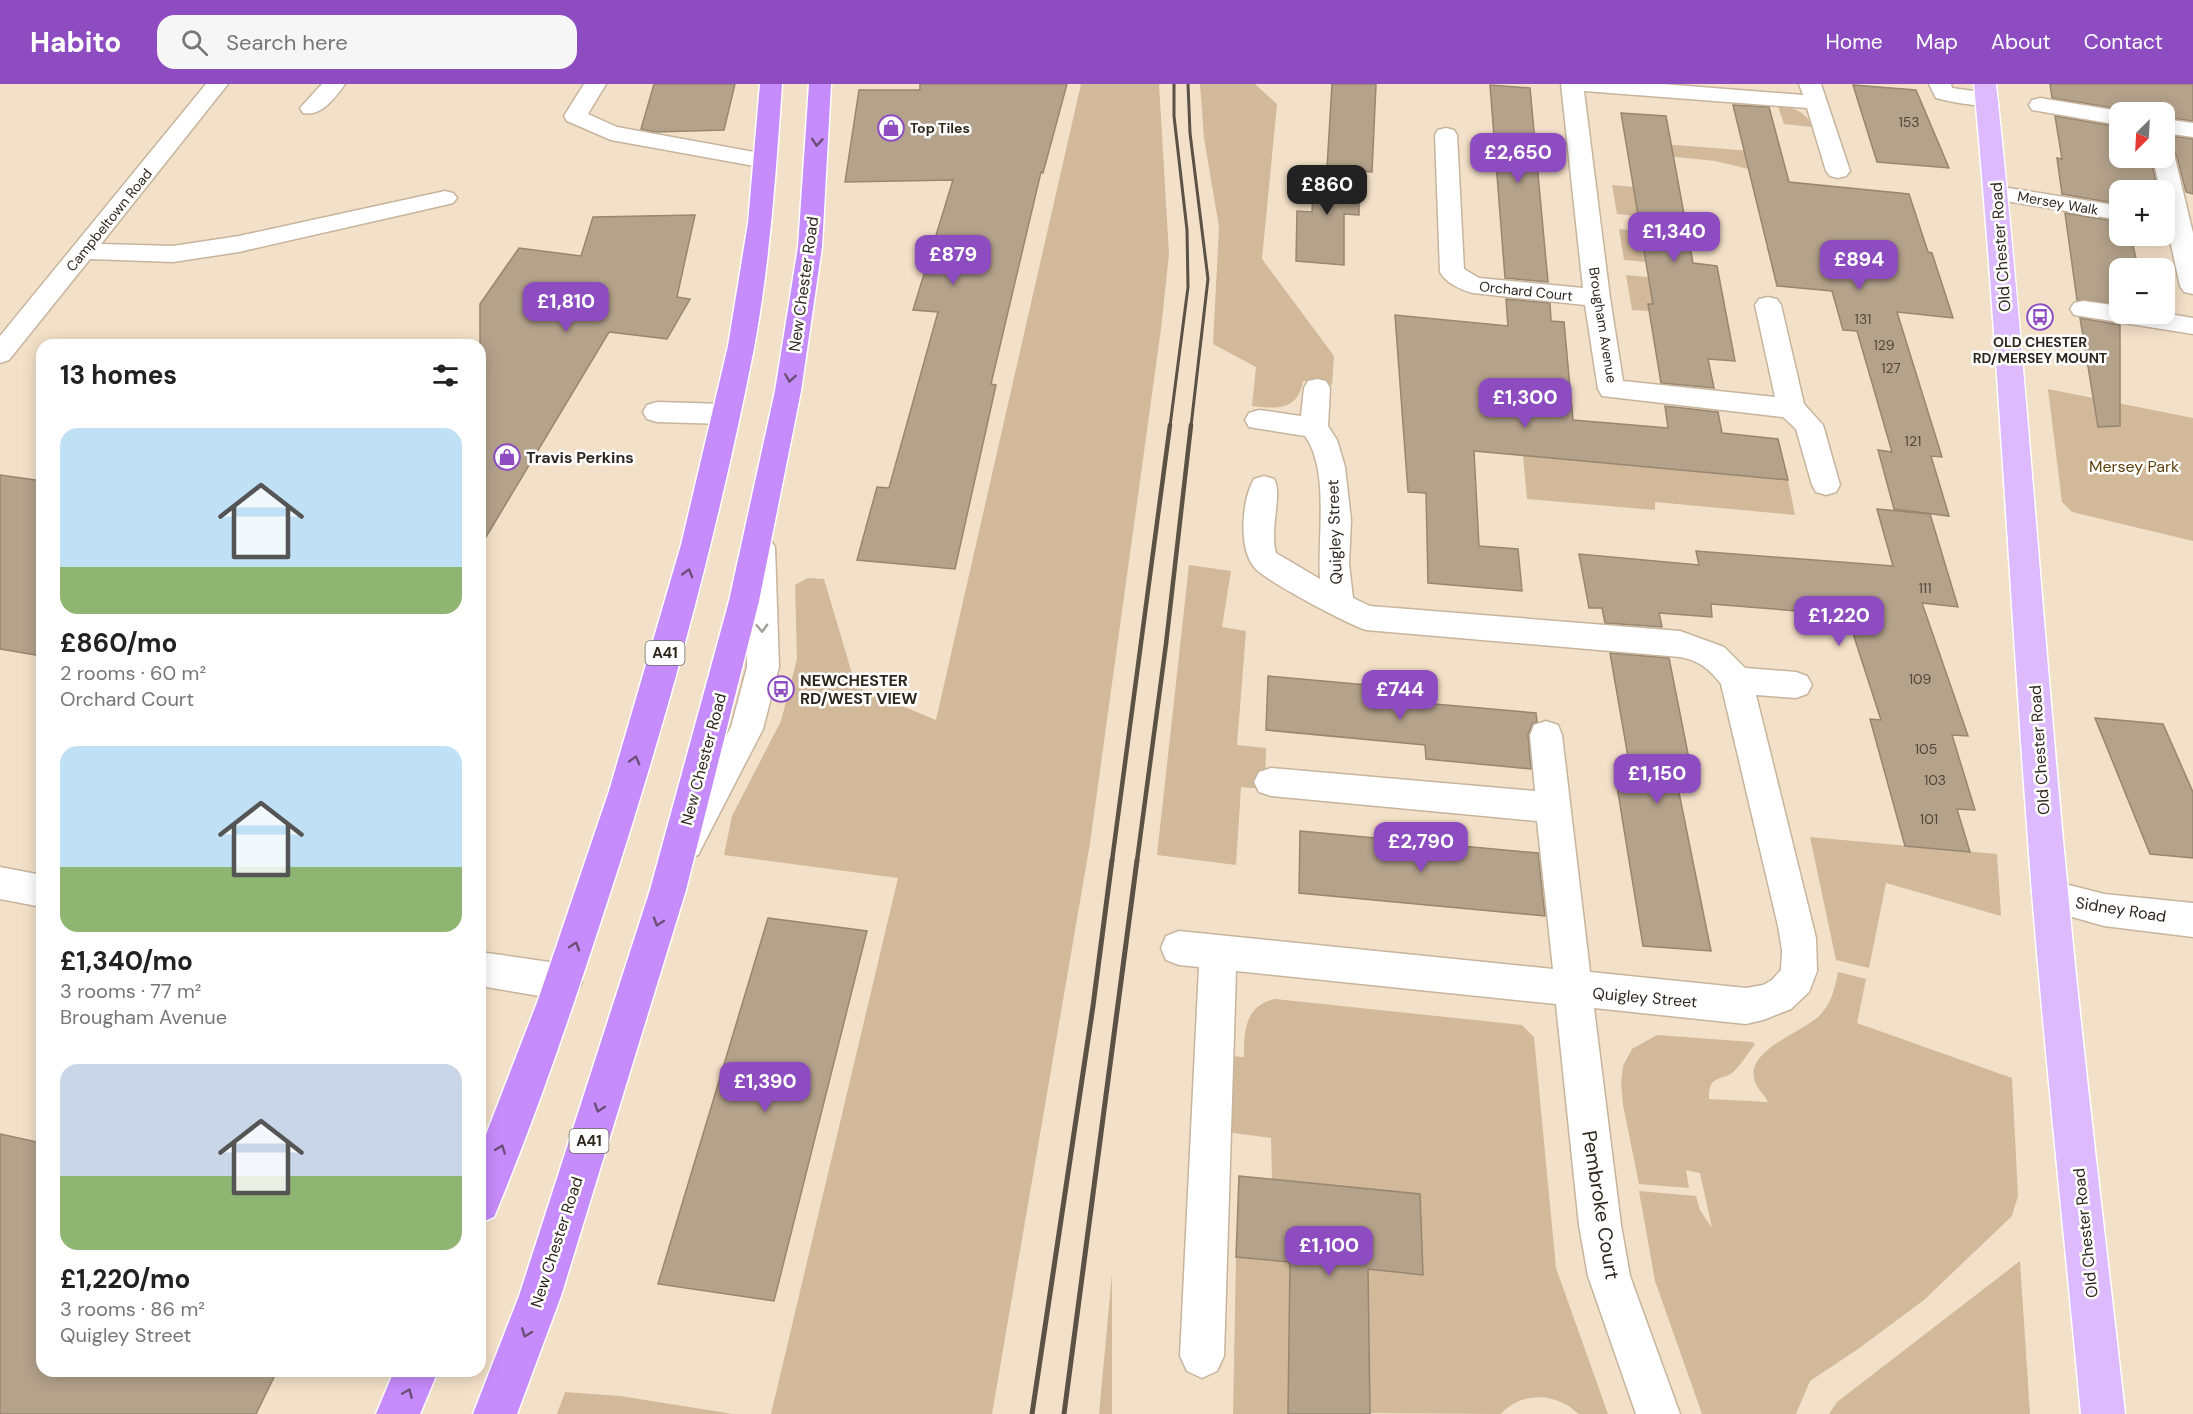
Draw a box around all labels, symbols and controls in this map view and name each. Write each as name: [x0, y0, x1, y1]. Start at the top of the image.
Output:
search box: [157, 15, 577, 69]
text: Habito: [30, 24, 121, 61]
icon: search: [178, 26, 211, 59]
text: Search here: [226, 28, 348, 57]
text: Home: [1825, 28, 1883, 56]
text: Map: [1916, 28, 1958, 56]
text: About: [1991, 28, 2051, 56]
text: Contact: [2084, 28, 2163, 56]
north arrow: [2109, 102, 2175, 168]
map controls: [2109, 102, 2175, 324]
shop icon: Top Tiles: [876, 113, 906, 143]
house number: 153: [1898, 113, 1920, 131]
place label: Top Tiles: [910, 119, 970, 137]
pin: £2,650: [1469, 133, 1567, 184]
one-way arrow: [810, 138, 823, 147]
text: £2,650: [1484, 139, 1552, 165]
street label: Campbeltown Road: [62, 165, 156, 275]
pin: £860: [1291, 165, 1363, 216]
text: £860: [1301, 171, 1353, 197]
button: +: [2109, 180, 2175, 246]
street label: Old Chester Road: [1985, 181, 2016, 313]
street label: Mersey Walk: [2016, 187, 2100, 219]
pin: £1,340: [1625, 212, 1723, 263]
street label: New Chester Road: [784, 215, 823, 353]
text: £1,340: [1642, 218, 1706, 244]
pin: £879: [917, 235, 989, 286]
pin: £894: [1823, 240, 1895, 291]
text: £879: [929, 241, 977, 267]
text: £894: [1834, 246, 1884, 272]
button: −: [2109, 258, 2175, 324]
street label: Brougham Avenue: [1585, 266, 1621, 384]
street label: Orchard Court: [1478, 277, 1574, 305]
pin: £1,810: [517, 282, 615, 333]
text: £1,810: [537, 288, 595, 314]
bus stop icon: OLD CHESTER RD/MERSEY MOUNT: [2025, 302, 2055, 332]
house number: 131: [1855, 310, 1871, 328]
place label: OLD CHESTER RD/MERSEY MOUNT: [1973, 333, 2107, 367]
house number: 129: [1873, 336, 1895, 354]
text: 13 homes: [60, 358, 177, 392]
icon: filters: [429, 359, 462, 392]
house number: 127: [1881, 359, 1901, 377]
one-way arrow: [784, 373, 796, 382]
pin: £1,300: [1476, 378, 1574, 429]
text: £1,300: [1493, 384, 1557, 410]
house number: 121: [1905, 432, 1921, 450]
shop icon: Travis Perkins: [492, 442, 522, 472]
place label: Travis Perkins: [526, 447, 634, 468]
park label: Mersey Park: [2089, 456, 2179, 477]
icon: home: [207, 467, 315, 575]
street label: Quigley Street: [1322, 479, 1347, 585]
one-way arrow: [681, 568, 693, 578]
house number: 111: [1918, 579, 1932, 597]
pin: £1,220: [1790, 596, 1888, 647]
text: £1,220: [1808, 602, 1870, 628]
one-way arrow: [756, 623, 768, 632]
text: £860/mo: [60, 626, 177, 660]
road number: A41: [646, 641, 684, 665]
text: 2 rooms · 60 m²: [60, 660, 206, 686]
place label: NEWCHESTER RD/WEST VIEW: [800, 670, 917, 709]
pin: £744: [1364, 670, 1436, 721]
house number: 109: [1909, 670, 1932, 688]
bus stop icon: NEWCHESTER RD/WEST VIEW: [766, 674, 796, 704]
text: £744: [1376, 676, 1424, 702]
street label: Old Chester Road: [2024, 684, 2055, 816]
text: Orchard Court: [60, 686, 194, 712]
street label: New Chester Road: [676, 691, 731, 828]
house number: 105: [1915, 740, 1937, 758]
pin: £1,150: [1608, 754, 1706, 805]
one-way arrow: [627, 755, 640, 765]
text: £1,150: [1628, 760, 1686, 786]
house number: 103: [1924, 771, 1946, 789]
icon: home: [207, 785, 315, 893]
house number: 101: [1920, 810, 1938, 828]
pin: £2,790: [1372, 822, 1470, 873]
text: £2,790: [1388, 828, 1454, 854]
street label: Sidney Road: [2074, 892, 2168, 927]
one-way arrow: [653, 916, 666, 927]
one-way arrow: [568, 941, 580, 952]
text: £1,340/mo: [60, 944, 193, 978]
text: 3 rooms · 77 m²: [60, 978, 201, 1004]
street label: Quigley Street: [1592, 982, 1698, 1013]
text: Brougham Avenue: [60, 1004, 227, 1030]
pin: £1,390: [716, 1062, 814, 1113]
text: £1,390: [733, 1068, 797, 1094]
one-way arrow: [594, 1102, 607, 1112]
icon: home: [207, 1103, 315, 1211]
road number: A41: [570, 1129, 608, 1153]
street label: Pembroke Court: [1576, 1129, 1626, 1282]
one-way arrow: [493, 1144, 506, 1154]
street label: Old Chester Road: [2068, 1167, 2103, 1299]
street label: New Chester Road: [525, 1174, 588, 1310]
pin: £1,100: [1280, 1226, 1378, 1277]
text: £1,100: [1299, 1232, 1359, 1258]
text: £1,220/mo: [60, 1262, 190, 1296]
text: 3 rooms · 86 m²: [60, 1296, 205, 1322]
text: Quigley Street: [60, 1322, 191, 1348]
one-way arrow: [520, 1327, 533, 1337]
one-way arrow: [400, 1388, 412, 1399]

